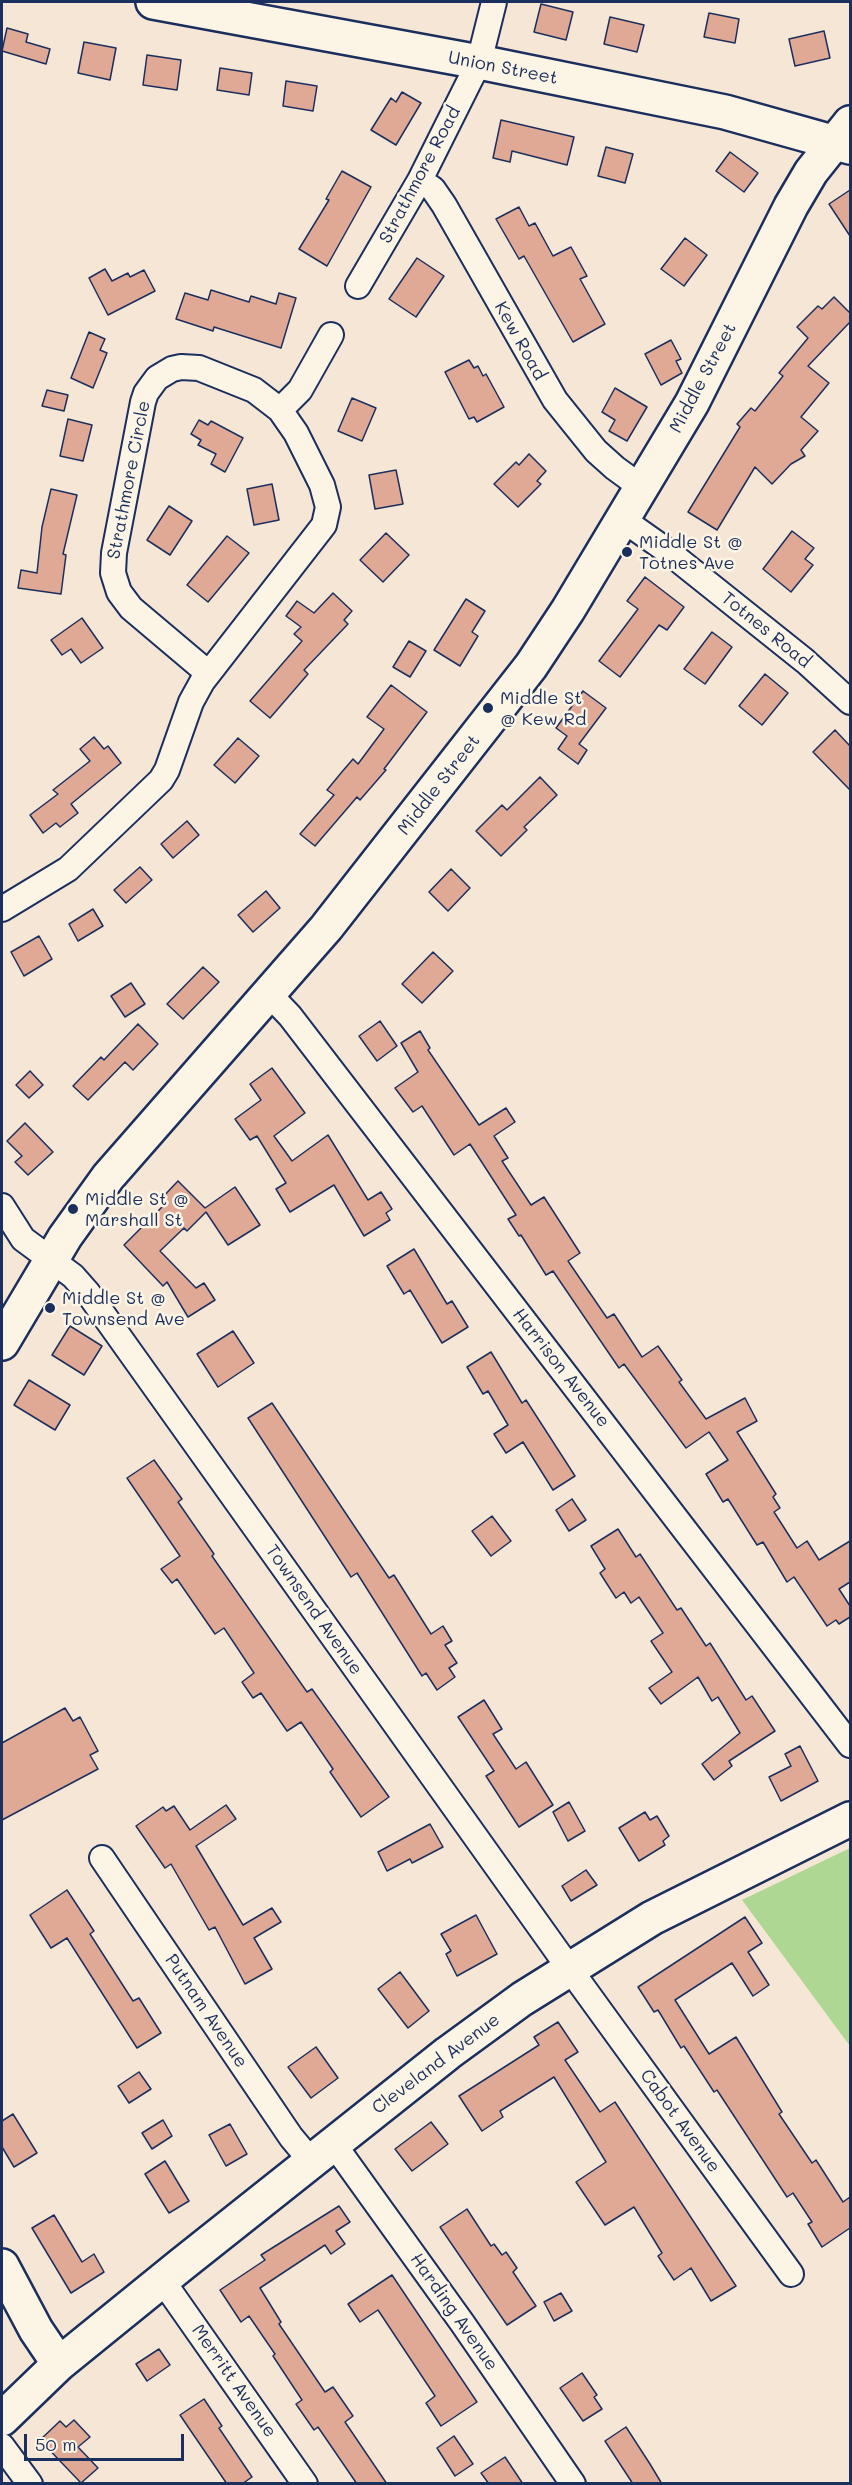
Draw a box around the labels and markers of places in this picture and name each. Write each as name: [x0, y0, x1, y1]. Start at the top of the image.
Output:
place label: Middle St @ Totnes Ave: [639, 531, 743, 574]
marker: Middle St @ Totnes Ave: [620, 545, 634, 559]
place label: Middle St @ Kew Rd: [500, 687, 586, 730]
marker: Middle St @ Kew Rd: [481, 701, 495, 715]
place label: Middle St @ Marshall St: [85, 1188, 189, 1230]
marker: Middle St @ Marshall St: [66, 1202, 80, 1216]
place label: Middle St @ Townsend Ave: [62, 1287, 185, 1330]
marker: Middle St @ Townsend Ave: [43, 1301, 57, 1315]

